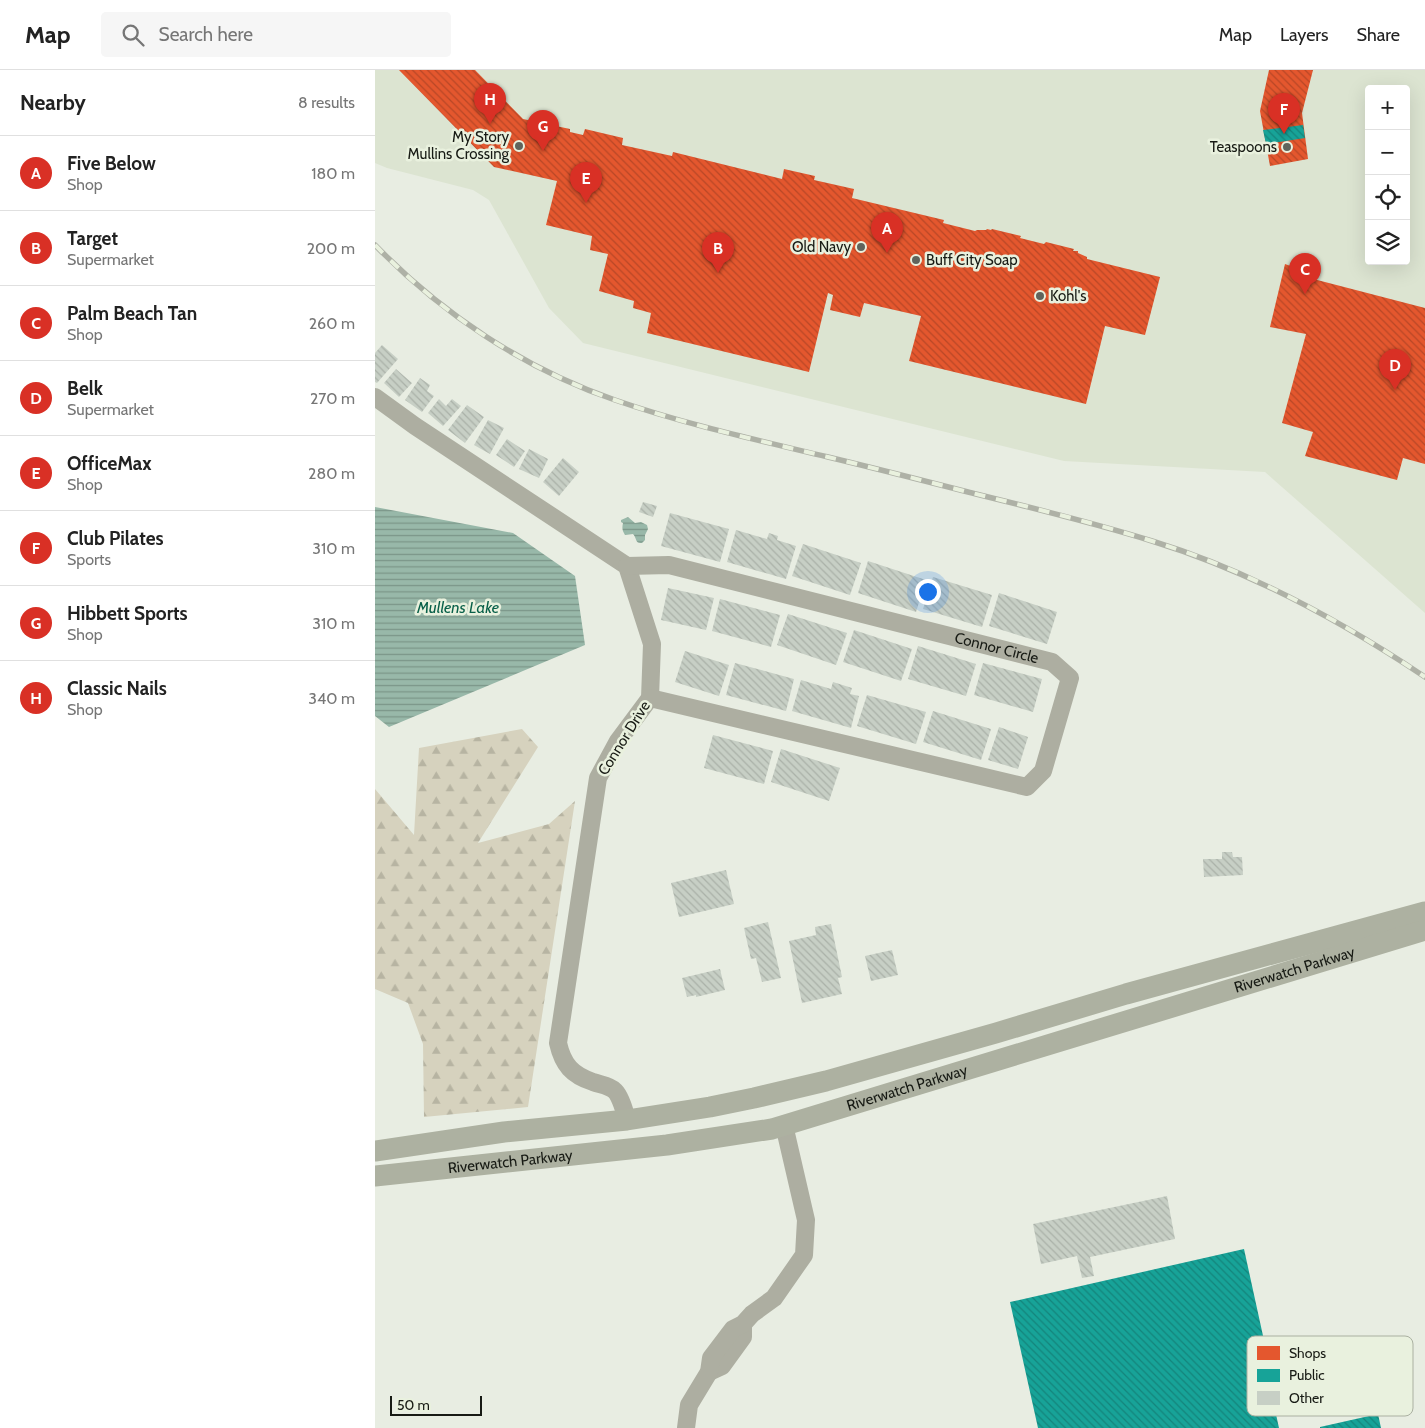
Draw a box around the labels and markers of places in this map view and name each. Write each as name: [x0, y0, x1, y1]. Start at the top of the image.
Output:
pin: H: [474, 83, 506, 124]
pin: F: [1268, 93, 1300, 134]
pin: G: [527, 110, 559, 151]
place label: My Story Mullins Crossing: [408, 128, 510, 163]
place label: Teaspoons: [1210, 138, 1277, 156]
marker: My Story Mullins Crossing: [513, 140, 525, 152]
marker: Teaspoons: [1281, 141, 1293, 153]
pin: E: [570, 162, 602, 203]
pin: A: [871, 212, 903, 253]
pin: B: [702, 232, 734, 273]
place label: Old Navy: [792, 238, 851, 256]
marker: Old Navy: [855, 241, 867, 253]
place label: Buff City Soap: [926, 251, 1018, 269]
pin: C: [1289, 253, 1321, 294]
marker: Buff City Soap: [910, 254, 922, 266]
place label: Kohl's: [1050, 287, 1086, 305]
marker: Kohl's: [1034, 290, 1046, 302]
pin: D: [1379, 349, 1411, 390]

